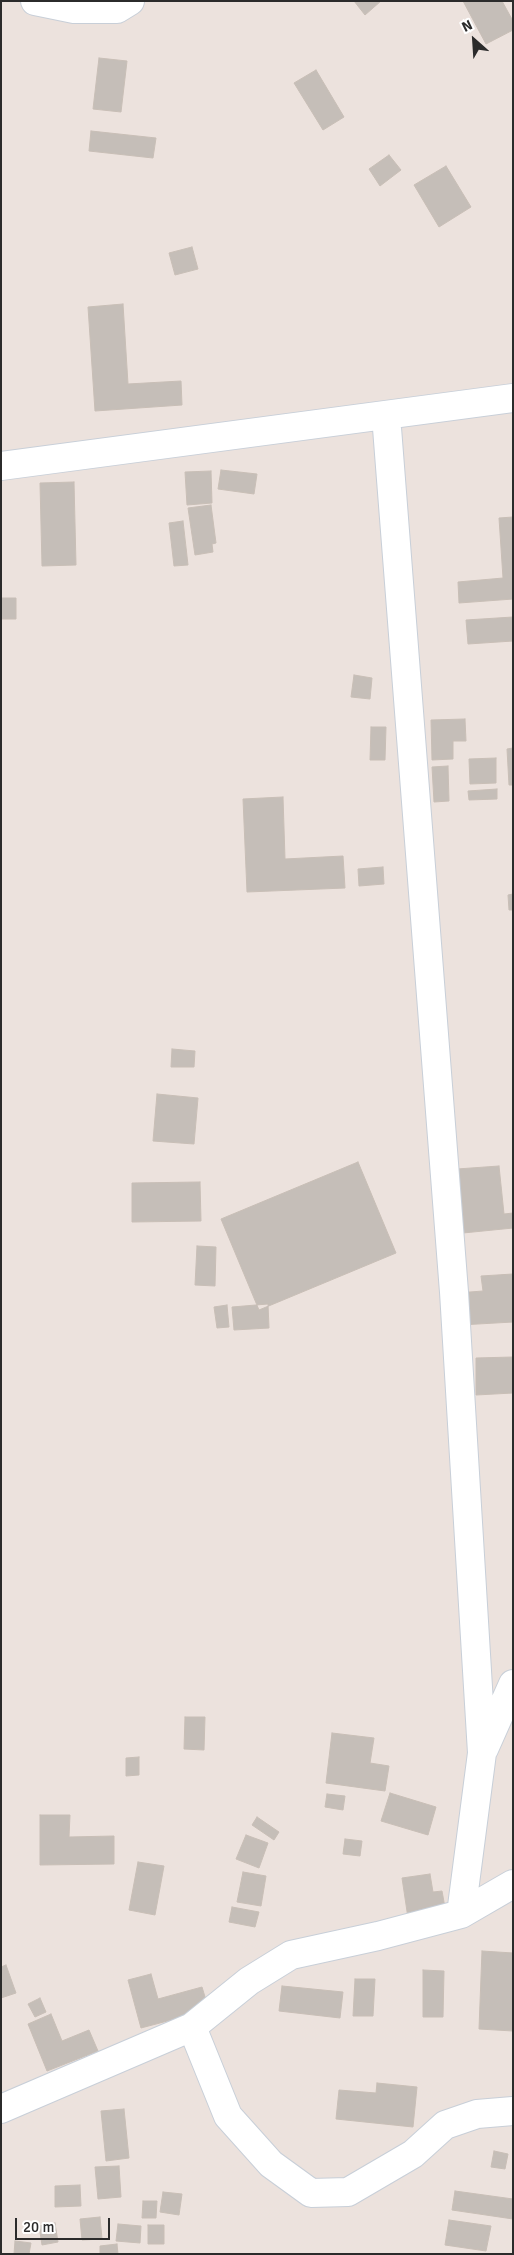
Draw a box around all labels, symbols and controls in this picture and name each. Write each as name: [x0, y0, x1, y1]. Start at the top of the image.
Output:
north arrow: [449, 15, 499, 65]
text: N: [459, 16, 475, 36]
scale bar: [18, 2208, 112, 2240]
text: 20 m: [23, 2218, 54, 2236]

